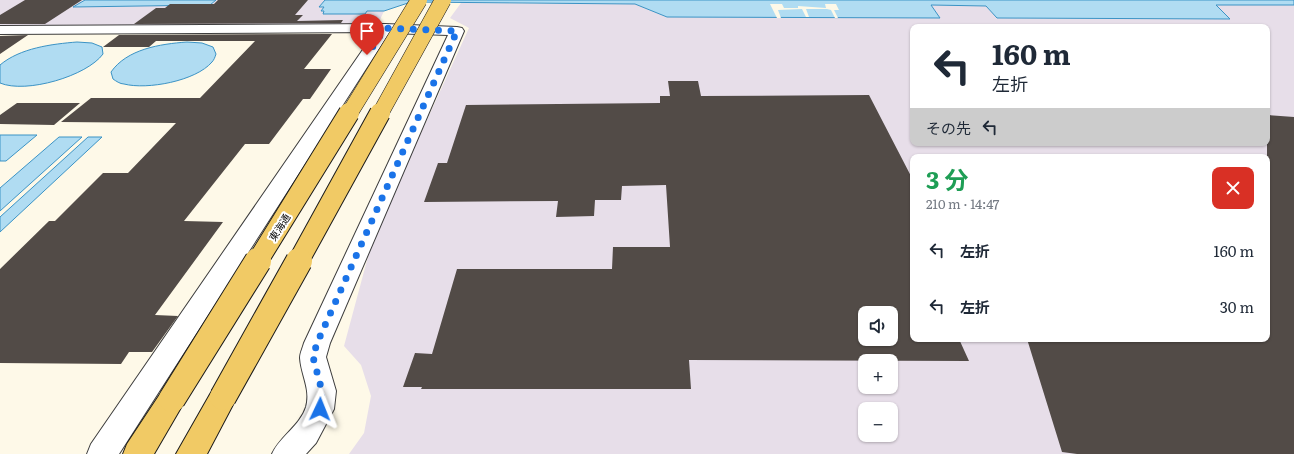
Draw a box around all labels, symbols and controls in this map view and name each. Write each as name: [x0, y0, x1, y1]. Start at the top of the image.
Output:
pin: [350, 14, 384, 55]
icon: arrive: [356, 20, 378, 42]
text: 160 m: [992, 32, 1071, 74]
icon: left: [926, 40, 978, 92]
text: 左折: [992, 70, 1028, 97]
text: その先: [926, 116, 971, 139]
icon: left: [979, 116, 1001, 138]
text: 3 分: [926, 161, 968, 196]
button: close: [1212, 167, 1254, 209]
text: 210 m · 14:47: [926, 194, 999, 213]
street label: 東海通: [265, 210, 293, 244]
icon: left: [926, 239, 948, 261]
text: 左折: [960, 239, 990, 262]
text: 160 m: [1214, 239, 1254, 262]
icon: left: [926, 295, 948, 317]
text: 左折: [960, 295, 990, 318]
text: 30 m: [1220, 295, 1254, 318]
map controls: [858, 306, 898, 442]
button: sound: [858, 306, 898, 346]
button: +: [858, 354, 898, 394]
position arrow: [299, 388, 341, 430]
button: −: [858, 402, 898, 442]

